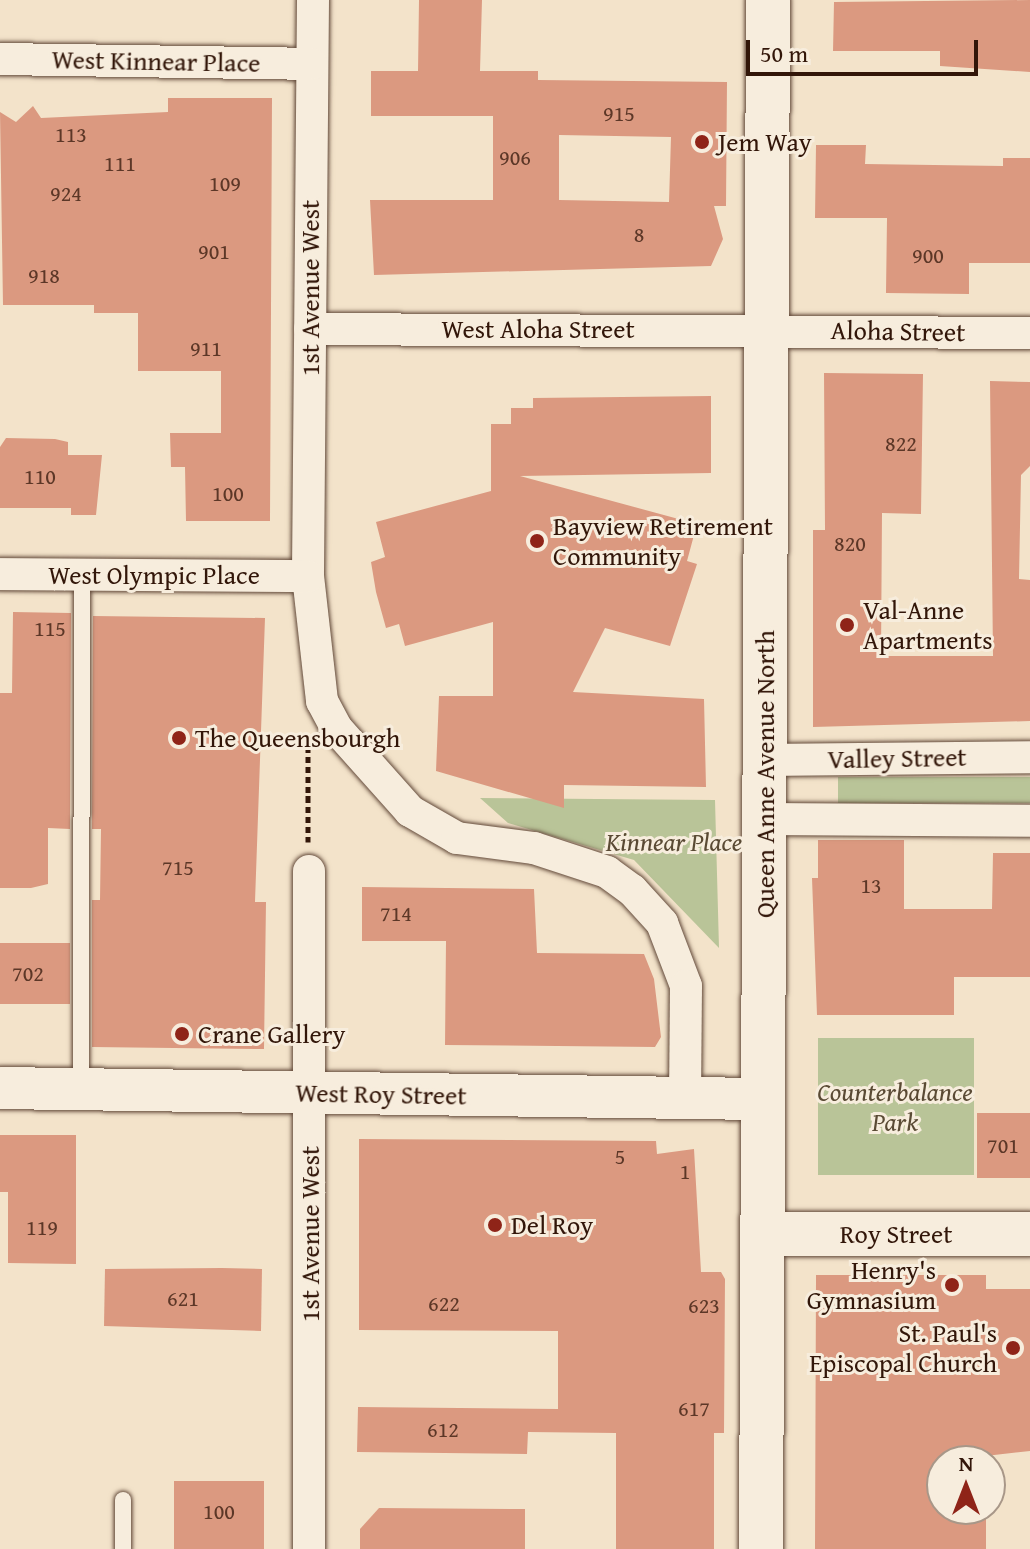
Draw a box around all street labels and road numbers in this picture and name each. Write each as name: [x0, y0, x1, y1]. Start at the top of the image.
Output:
street label: West Kinnear Place: [51, 44, 261, 78]
street label: 1st Avenue West: [294, 200, 326, 376]
street label: West Aloha Street: [441, 313, 635, 345]
street label: Aloha Street: [830, 314, 966, 348]
street label: West Olympic Place: [48, 559, 260, 591]
street label: Queen Anne Avenue North: [749, 630, 781, 918]
street label: Valley Street: [827, 741, 967, 775]
street label: West Roy Street: [295, 1077, 467, 1111]
street label: 1st Avenue West: [294, 1146, 326, 1322]
street label: Roy Street: [840, 1218, 952, 1250]

